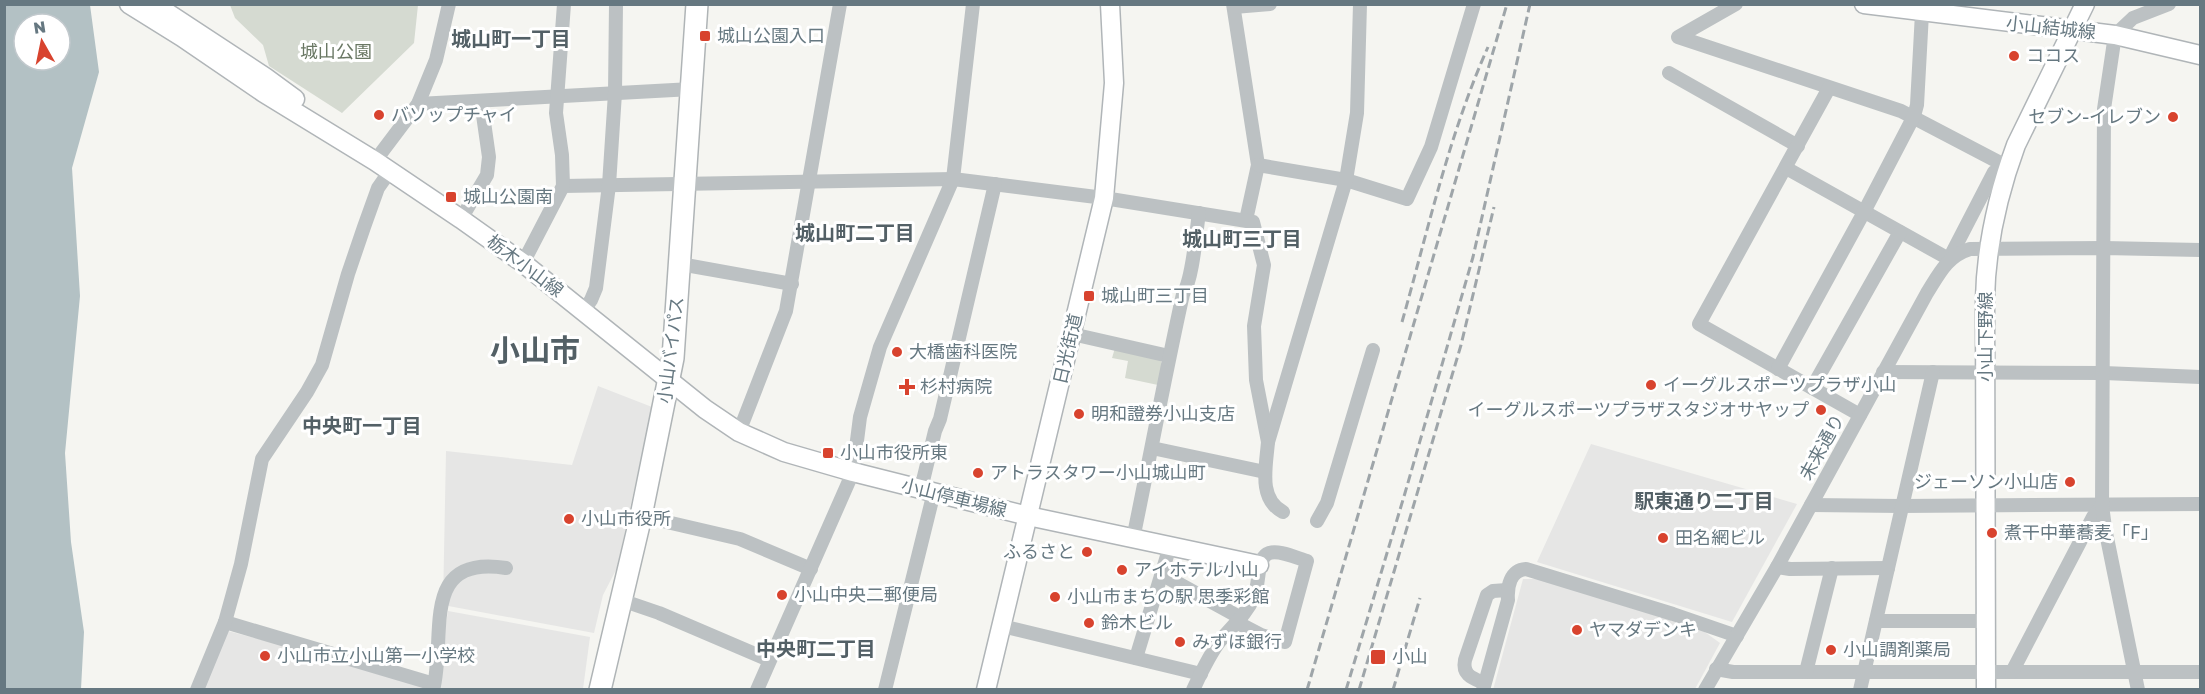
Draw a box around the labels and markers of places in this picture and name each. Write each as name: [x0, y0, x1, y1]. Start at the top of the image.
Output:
place label: 城山公園入口: [717, 24, 825, 46]
marker: 城山公園入口: [698, 29, 712, 43]
place label: ココス: [2026, 44, 2080, 66]
marker: ココス: [2007, 49, 2021, 63]
place label: バソップチャイ: [391, 103, 517, 125]
place label: セブン-イレブン: [2028, 105, 2161, 127]
marker: バソップチャイ: [372, 108, 386, 122]
marker: セブン-イレブン: [2166, 110, 2180, 124]
place label: 城山公園南: [463, 185, 553, 207]
marker: 城山公園南: [444, 190, 458, 204]
place label: 城山町三丁目: [1101, 284, 1209, 306]
marker: 城山町三丁目: [1082, 289, 1096, 303]
place label: 大橋歯科医院: [909, 340, 1017, 362]
marker: 大橋歯科医院: [890, 345, 904, 359]
place label: イーグルスポーツプラザ小山: [1663, 373, 1897, 395]
place label: 杉村病院: [920, 375, 992, 397]
marker: 杉村病院: [898, 378, 916, 396]
marker: イーグルスポーツプラザ小山: [1644, 378, 1658, 392]
place label: イーグルスポーツプラザスタジオサヤップ: [1468, 398, 1809, 420]
place label: 明和證券小山支店: [1091, 402, 1235, 424]
marker: イーグルスポーツプラザスタジオサヤップ: [1814, 403, 1828, 417]
marker: 明和證券小山支店: [1072, 407, 1086, 421]
place label: 小山市役所東: [840, 441, 948, 463]
marker: 小山市役所東: [821, 446, 835, 460]
place label: アトラスタワー小山城山町: [990, 461, 1206, 483]
marker: アトラスタワー小山城山町: [971, 466, 985, 480]
place label: ジェーソン小山店: [1914, 470, 2058, 492]
marker: ジェーソン小山店: [2063, 475, 2077, 489]
place label: 小山市役所: [581, 507, 671, 529]
marker: 小山市役所: [562, 512, 576, 526]
place label: 煮干中華蕎麦「F」: [2004, 521, 2159, 543]
place label: 田名網ビル: [1675, 526, 1765, 548]
marker: 煮干中華蕎麦「F」: [1985, 526, 1999, 540]
marker: 田名網ビル: [1656, 531, 1670, 545]
place label: ふるさと: [1003, 540, 1075, 562]
marker: ふるさと: [1080, 545, 1094, 559]
place label: アイホテル小山: [1134, 558, 1259, 580]
marker: アイホテル小山: [1115, 563, 1129, 577]
place label: 小山中央二郵便局: [794, 583, 938, 605]
place label: 小山市まちの駅 思季彩館: [1067, 585, 1270, 607]
marker: 小山中央二郵便局: [775, 588, 789, 602]
marker: 小山市まちの駅 思季彩館: [1048, 590, 1062, 604]
place label: 鈴木ビル: [1101, 611, 1173, 633]
marker: 鈴木ビル: [1082, 616, 1096, 630]
place label: ヤマダデンキ: [1589, 618, 1697, 640]
marker: ヤマダデンキ: [1570, 623, 1584, 637]
place label: みずほ銀行: [1192, 630, 1282, 652]
marker: みずほ銀行: [1173, 635, 1187, 649]
place label: 小山調剤薬局: [1843, 638, 1951, 660]
marker: 小山調剤薬局: [1824, 643, 1838, 657]
place label: 小山市立小山第一小学校: [277, 644, 475, 666]
place label: 小山: [1392, 645, 1428, 667]
marker: 小山: [1369, 648, 1387, 666]
marker: 小山市立小山第一小学校: [258, 649, 272, 663]

